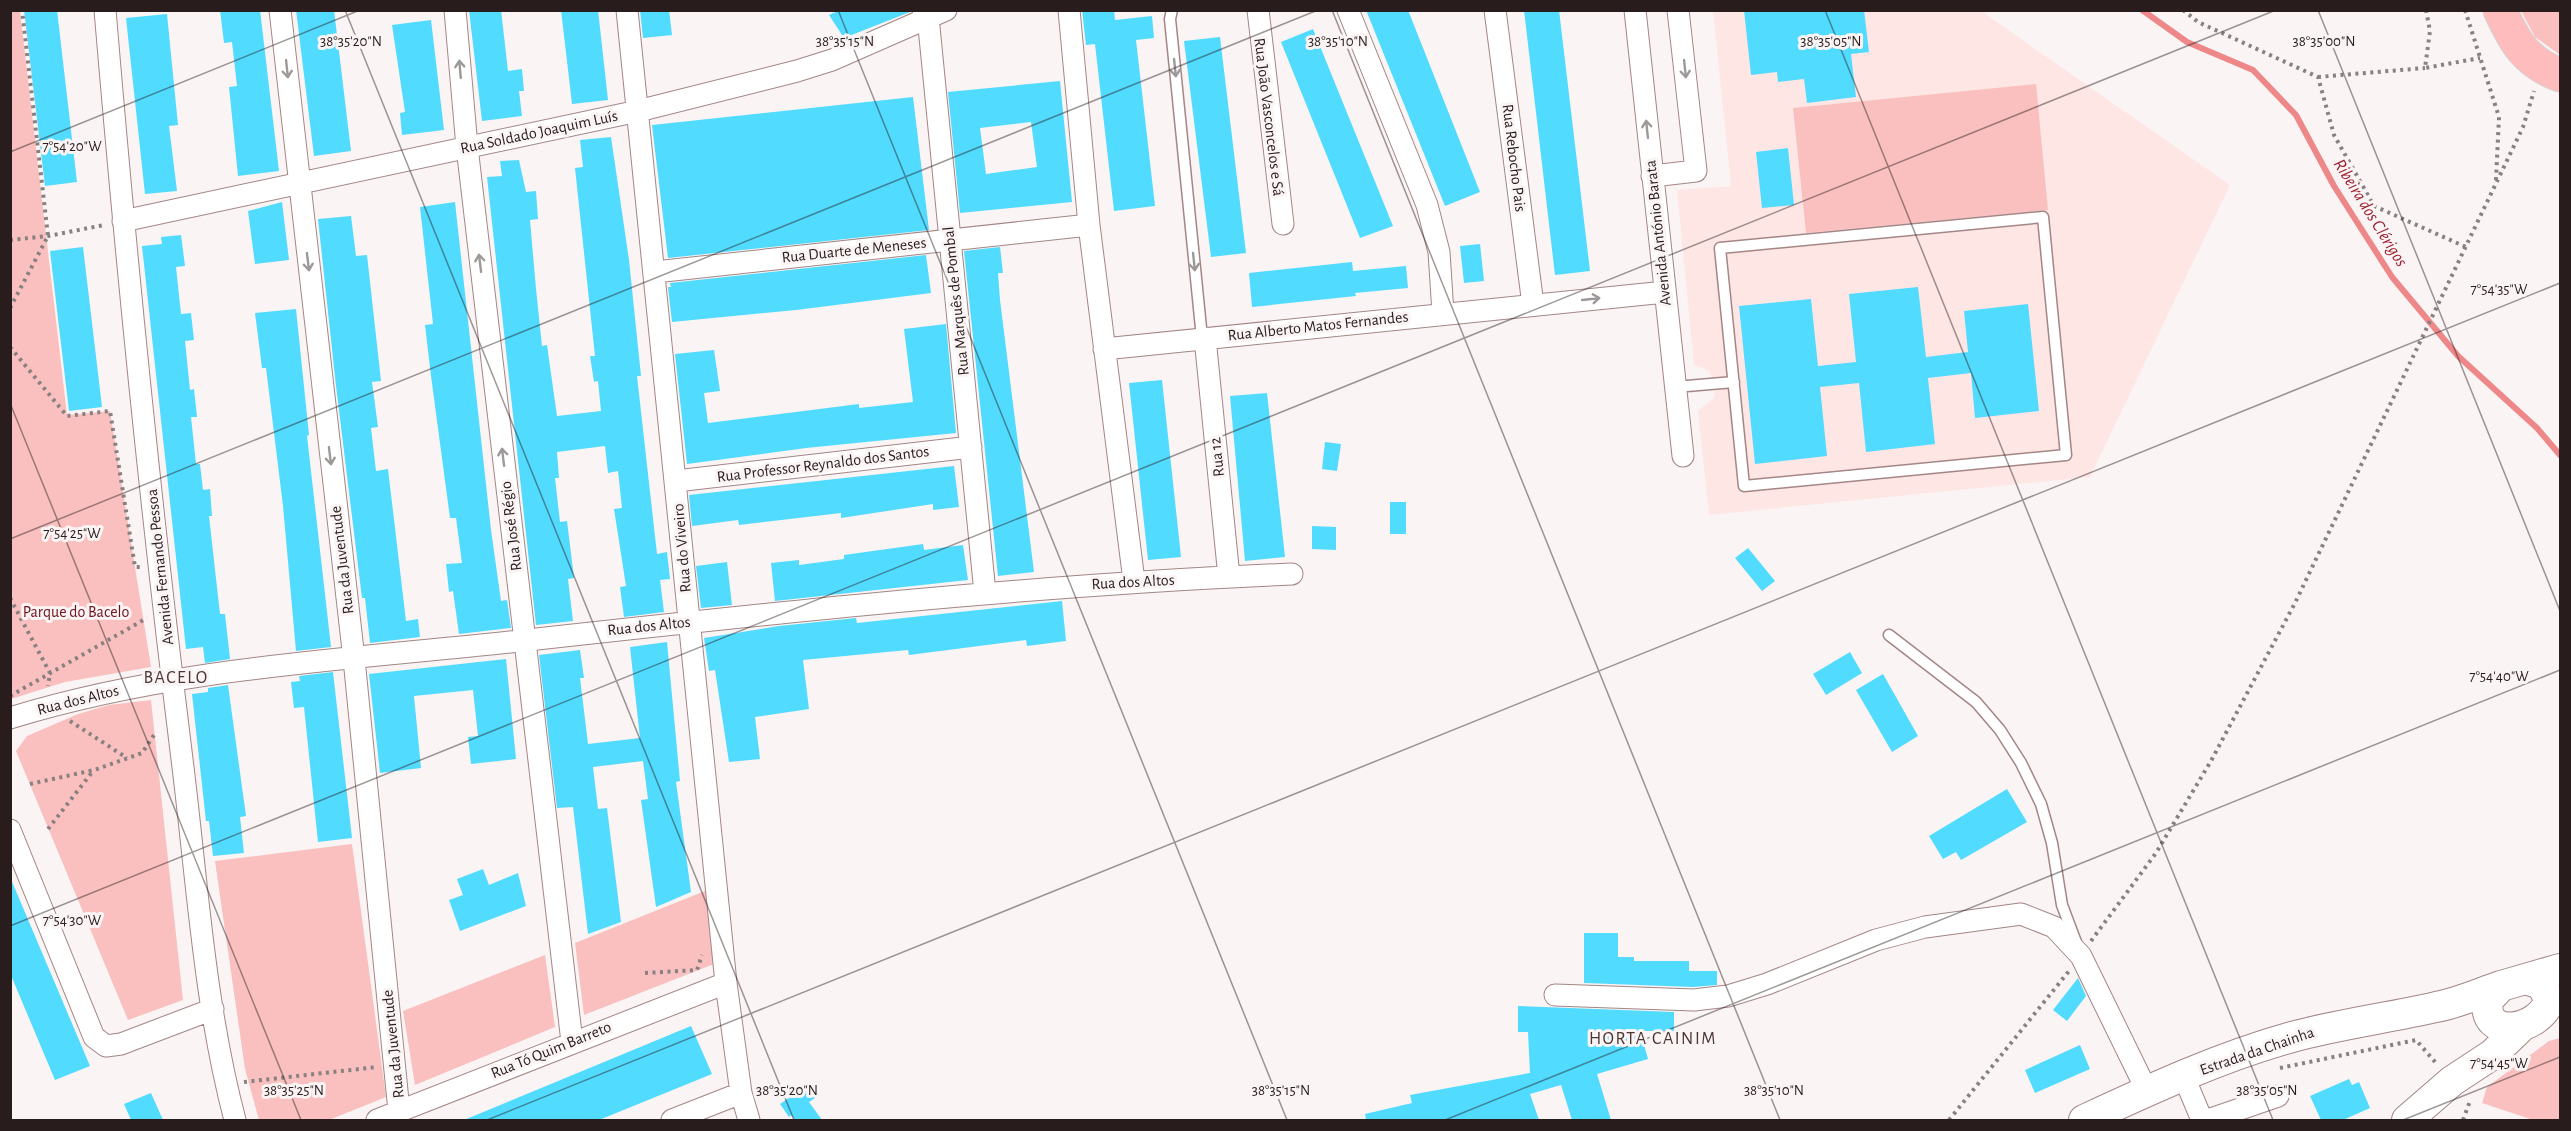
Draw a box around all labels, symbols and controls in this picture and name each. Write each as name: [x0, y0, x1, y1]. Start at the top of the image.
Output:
text: 38°35'20"N: [320, 34, 382, 49]
text: 38°35'15"N: [816, 34, 874, 49]
text: 38°35'10"N: [1308, 34, 1368, 49]
text: 38°35'05"N: [1800, 34, 1862, 49]
text: 38°35'00"N: [2293, 34, 2355, 49]
street label: Rua João Vasconcelos e Sá: [1251, 37, 1287, 197]
one-way arrow: [282, 58, 293, 78]
one-way arrow: [1170, 58, 1181, 78]
one-way arrow: [1680, 58, 1691, 78]
one-way arrow: [454, 60, 465, 80]
street label: Rua Rebocho Pais: [1499, 103, 1529, 213]
street label: Rua Soldado Joaquim Luís: [459, 107, 619, 156]
one-way arrow: [1641, 120, 1652, 140]
text: 7°54'20"W: [42, 139, 102, 154]
water label: Ribeira dos Clérigos: [2330, 156, 2410, 270]
street label: Avenida António Barata: [1642, 159, 1674, 307]
street label: Rua Marquês de Pombal: [940, 226, 972, 376]
street label: Rua Duarte de Meneses: [781, 234, 927, 266]
one-way arrow: [303, 252, 314, 272]
one-way arrow: [1189, 252, 1200, 272]
one-way arrow: [475, 254, 486, 273]
text: 7°54'35"W: [2471, 282, 2528, 297]
one-way arrow: [1581, 293, 1601, 304]
street label: Rua Alberto Matos Fernandes: [1227, 309, 1409, 343]
street label: Rua 12: [1207, 436, 1227, 478]
street label: Rua Professor Reynaldo dos Santos: [716, 443, 930, 486]
one-way arrow: [325, 446, 336, 466]
one-way arrow: [497, 447, 508, 467]
street label: Rua José Régio: [498, 480, 524, 572]
street label: Avenida Fernando Pessoa: [144, 488, 176, 646]
street label: Rua do Viveiro: [670, 503, 694, 593]
street label: Rua da Juventude: [327, 505, 357, 615]
text: 7°54'25"W: [43, 526, 101, 541]
street label: Rua dos Altos: [1091, 572, 1175, 592]
park label: Parque do Bacelo: [23, 604, 129, 620]
street label: Rua dos Altos: [607, 614, 691, 638]
district label: BACELO: [143, 669, 209, 687]
text: 7°54'40"W: [2469, 669, 2529, 684]
street label: Rua dos Altos: [36, 682, 120, 718]
text: 7°54'30"W: [43, 913, 102, 928]
street label: Rua da Juventude: [379, 989, 407, 1099]
street label: Rua Tó Quim Barreto: [489, 1019, 614, 1082]
street label: Estrada da Chainha: [2198, 1024, 2316, 1078]
district label: HORTA CAINIM: [1589, 1030, 1717, 1048]
text: 7°54'45"W: [2470, 1056, 2529, 1071]
text: 38°35'25"N: [264, 1083, 324, 1098]
text: 38°35'20"N: [756, 1083, 818, 1098]
text: 38°35'15"N: [1252, 1083, 1310, 1098]
text: 38°35'10"N: [1744, 1083, 1804, 1098]
text: 38°35'05"N: [2236, 1083, 2298, 1098]

